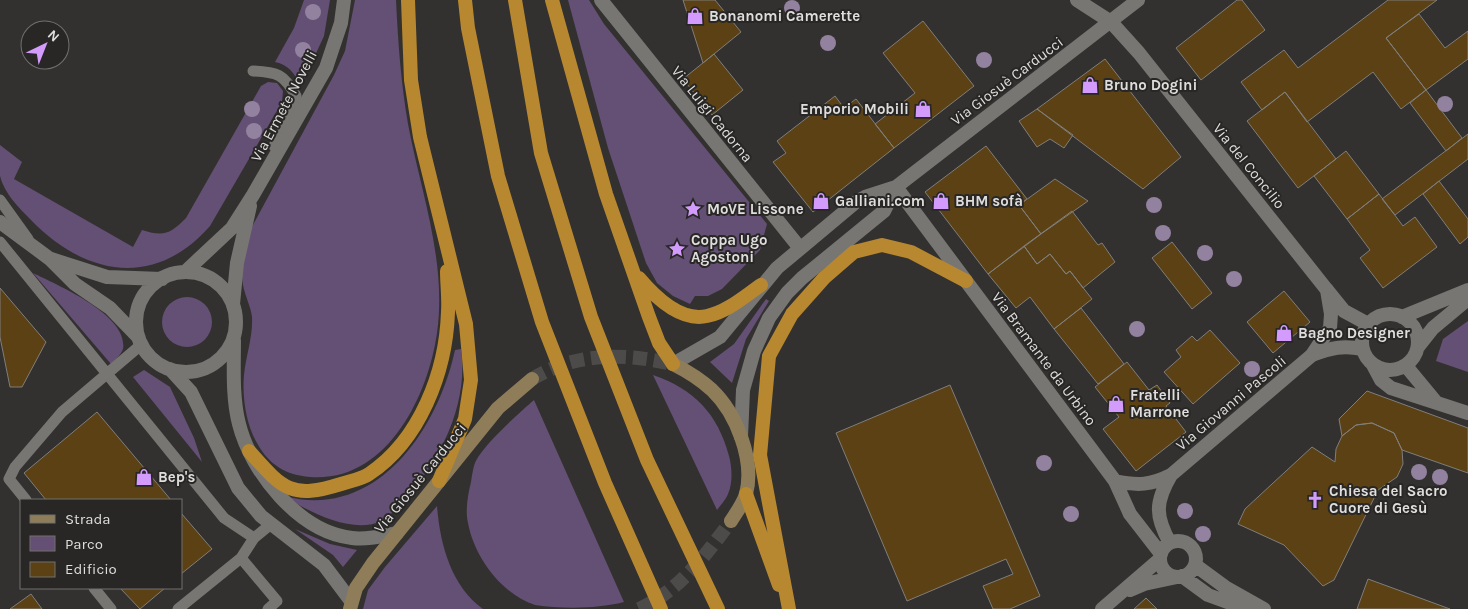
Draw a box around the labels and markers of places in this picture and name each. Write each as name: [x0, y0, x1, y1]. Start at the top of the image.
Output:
shop icon: Bonanomi Camerette: [685, 6, 705, 26]
place label: Bonanomi Camerette: [709, 7, 860, 25]
shop icon: Bruno Dogini: [1080, 75, 1100, 95]
place label: Bruno Dogini: [1104, 76, 1197, 94]
shop icon: Emporio Mobili: [913, 99, 933, 119]
place label: Emporio Mobili: [800, 100, 909, 118]
shop icon: Galliani.com: [811, 191, 831, 211]
shop icon: BHM sofà: [931, 191, 951, 211]
place label: Galliani.com: [835, 192, 925, 210]
place label: BHM sofà: [955, 192, 1023, 210]
place icon: MoVE Lissone: [683, 199, 703, 219]
place label: MoVE Lissone: [707, 200, 804, 218]
place label: Coppa Ugo Agostoni: [691, 231, 767, 266]
place icon: Coppa Ugo Agostoni: [667, 239, 687, 259]
shop icon: Bagno Designer: [1274, 323, 1294, 343]
place label: Bagno Designer: [1298, 324, 1410, 342]
place label: Fratelli Marrone: [1130, 386, 1190, 421]
shop icon: Fratelli Marrone: [1106, 394, 1126, 414]
shop icon: Bep's: [134, 467, 154, 487]
place label: Bep's: [158, 468, 196, 486]
place label: Chiesa del Sacro Cuore di Gesù: [1329, 482, 1447, 517]
church icon: Chiesa del Sacro Cuore di Gesù: [1305, 490, 1325, 510]

